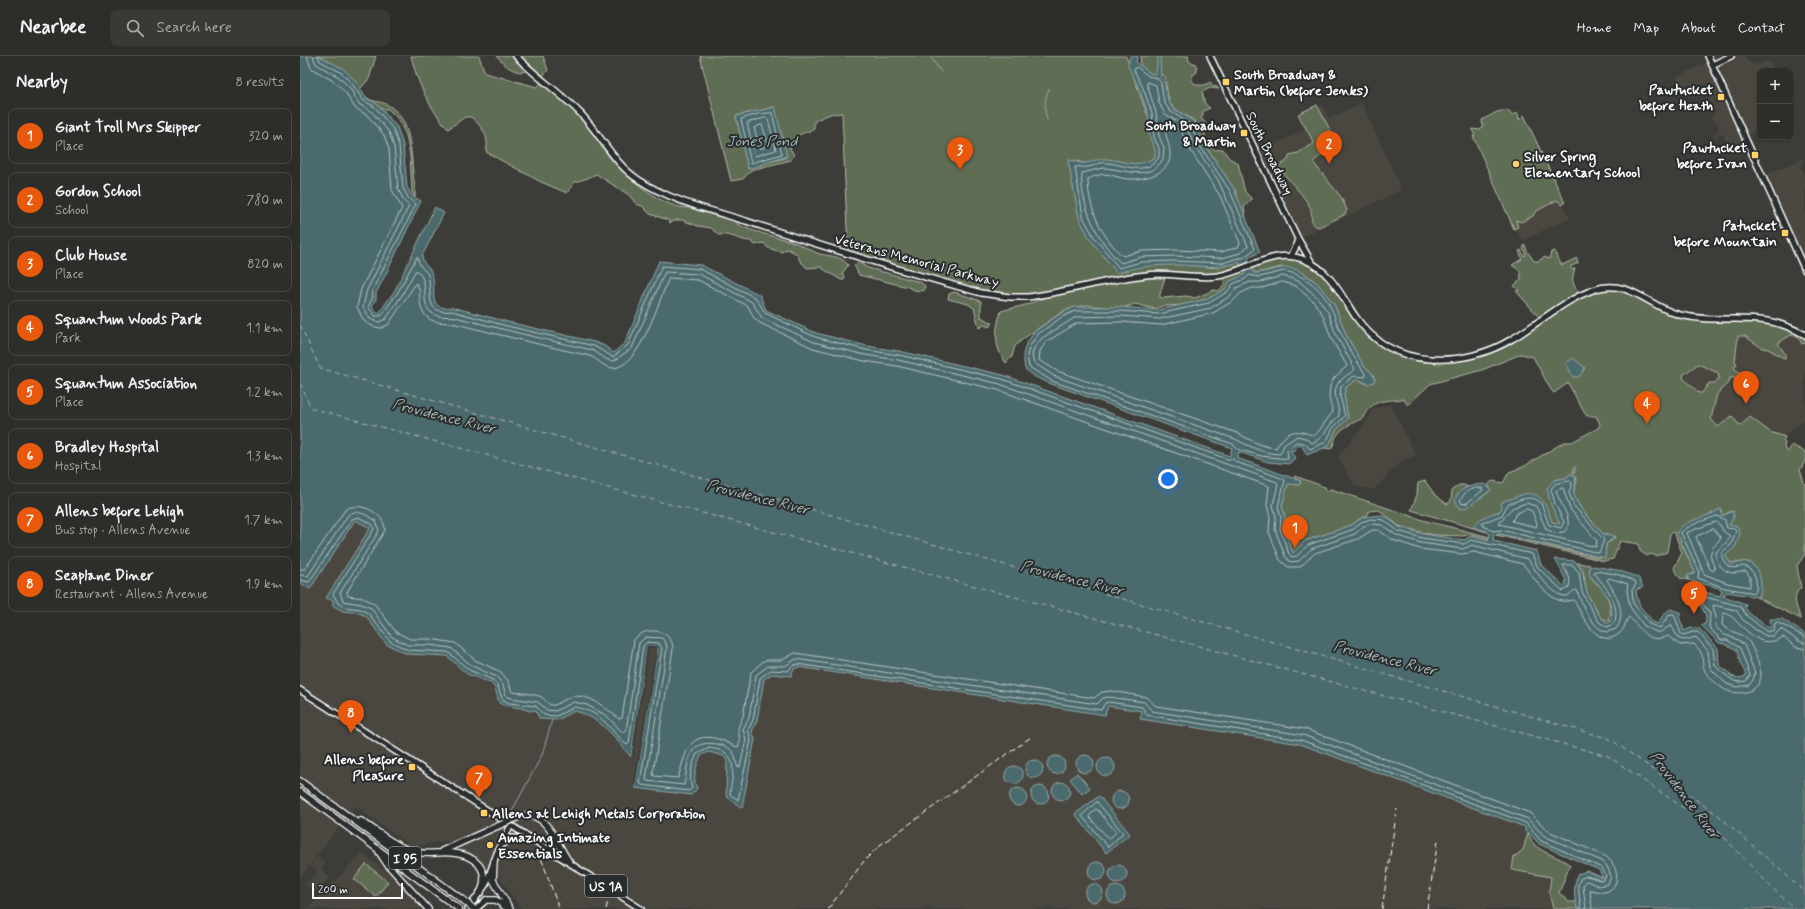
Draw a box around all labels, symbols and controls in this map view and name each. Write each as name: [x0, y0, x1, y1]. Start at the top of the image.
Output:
search box: [110, 10, 390, 46]
text: Nearbee: [20, 15, 86, 40]
icon: search: [124, 17, 146, 39]
text: Search here: [156, 18, 232, 38]
text: Home: [1577, 19, 1611, 37]
text: Map: [1633, 19, 1659, 37]
text: About: [1681, 19, 1716, 37]
text: Contact: [1738, 19, 1785, 37]
place label: South Broadway & Martin (before Jenks): [1234, 66, 1368, 102]
map controls: [1757, 68, 1793, 140]
button: +: [1757, 68, 1793, 104]
text: Nearby: [16, 71, 68, 93]
text: 8 results: [236, 74, 284, 91]
marker: South Broadway & Martin (before Jenks): [1221, 77, 1231, 87]
place label: Pawtucket before Heath: [1639, 81, 1713, 117]
marker: Pawtucket before Heath: [1716, 92, 1726, 102]
button: −: [1757, 104, 1793, 140]
street label: South Broadway: [1241, 109, 1297, 198]
place label: South Broadway & Martin: [1146, 117, 1237, 151]
text: Giant Troll Mrs Skipper: [55, 118, 201, 138]
text: 1: [27, 128, 33, 145]
text: 320 m: [249, 128, 283, 145]
marker: South Broadway & Martin: [1239, 128, 1249, 138]
pin: 2: [1316, 131, 1342, 164]
water label: Jones Pond: [727, 132, 798, 152]
pin: 3: [947, 137, 973, 170]
text: Place: [55, 138, 84, 155]
place label: Pawtucket before Ivan: [1676, 139, 1747, 175]
place label: Silver Spring Elementary School: [1524, 148, 1640, 182]
marker: Pawtucket before Ivan: [1750, 150, 1760, 160]
marker: Silver Spring Elementary School: [1511, 159, 1521, 169]
text: Gordon School: [55, 182, 141, 202]
text: 2: [27, 192, 33, 209]
text: 780 m: [246, 192, 283, 209]
text: School: [55, 202, 89, 219]
place label: Patucket before Mountain: [1673, 217, 1777, 253]
marker: Patucket before Mountain: [1780, 228, 1790, 238]
street label: Veterans Memorial Parkway: [832, 230, 1001, 292]
text: Club House: [55, 246, 127, 266]
text: 3: [27, 256, 33, 273]
text: 820 m: [247, 256, 283, 273]
text: Place: [55, 266, 84, 283]
text: Squantum Woods Park: [55, 310, 202, 330]
text: 4: [26, 320, 34, 337]
text: 1.1 km: [246, 320, 283, 337]
text: Park: [55, 330, 81, 347]
pin: 6: [1733, 371, 1759, 404]
text: Squantum Association: [55, 374, 197, 394]
text: 5: [26, 384, 34, 401]
text: 1.2 km: [246, 384, 283, 401]
pin: 4: [1634, 391, 1660, 424]
text: Place: [55, 394, 84, 411]
water label: Providence River: [390, 395, 499, 440]
text: Bradley Hospital: [55, 438, 159, 458]
text: 6: [27, 448, 33, 465]
text: 1.3 km: [246, 448, 283, 465]
text: Hospital: [55, 458, 101, 475]
your location: [1158, 469, 1178, 489]
water label: Providence River: [704, 476, 813, 521]
text: Allens before Lehigh: [55, 502, 184, 522]
text: 7: [26, 512, 34, 529]
text: 1.7 km: [244, 512, 283, 529]
pin: 1: [1282, 515, 1308, 548]
text: Bus stop · Allens Avenue: [55, 522, 191, 539]
water label: Providence River: [1018, 557, 1127, 602]
text: Seaplane Diner: [55, 566, 154, 586]
text: 8: [26, 576, 34, 593]
text: 1.9 km: [246, 576, 283, 593]
pin: 5: [1681, 581, 1707, 614]
text: Restaurant · Allens Avenue: [55, 586, 208, 603]
water label: Providence River: [1331, 637, 1440, 682]
pin: 8: [338, 700, 364, 733]
water label: Providence River: [1645, 748, 1725, 845]
place label: Allens before Pleasure: [324, 751, 404, 785]
marker: Allens before Pleasure: [407, 762, 417, 772]
pin: 7: [466, 765, 492, 798]
place label: Allens at Lehigh Metals Corporation: [492, 805, 705, 826]
marker: Allens at Lehigh Metals Corporation: [479, 808, 489, 818]
place label: Amazing Intimate Essentials: [498, 829, 610, 863]
marker: Amazing Intimate Essentials: [485, 840, 495, 850]
road number: I 95: [389, 847, 421, 869]
road number: US 1A: [585, 875, 627, 897]
scale bar: [312, 881, 403, 900]
text: 200 m: [318, 883, 348, 897]

